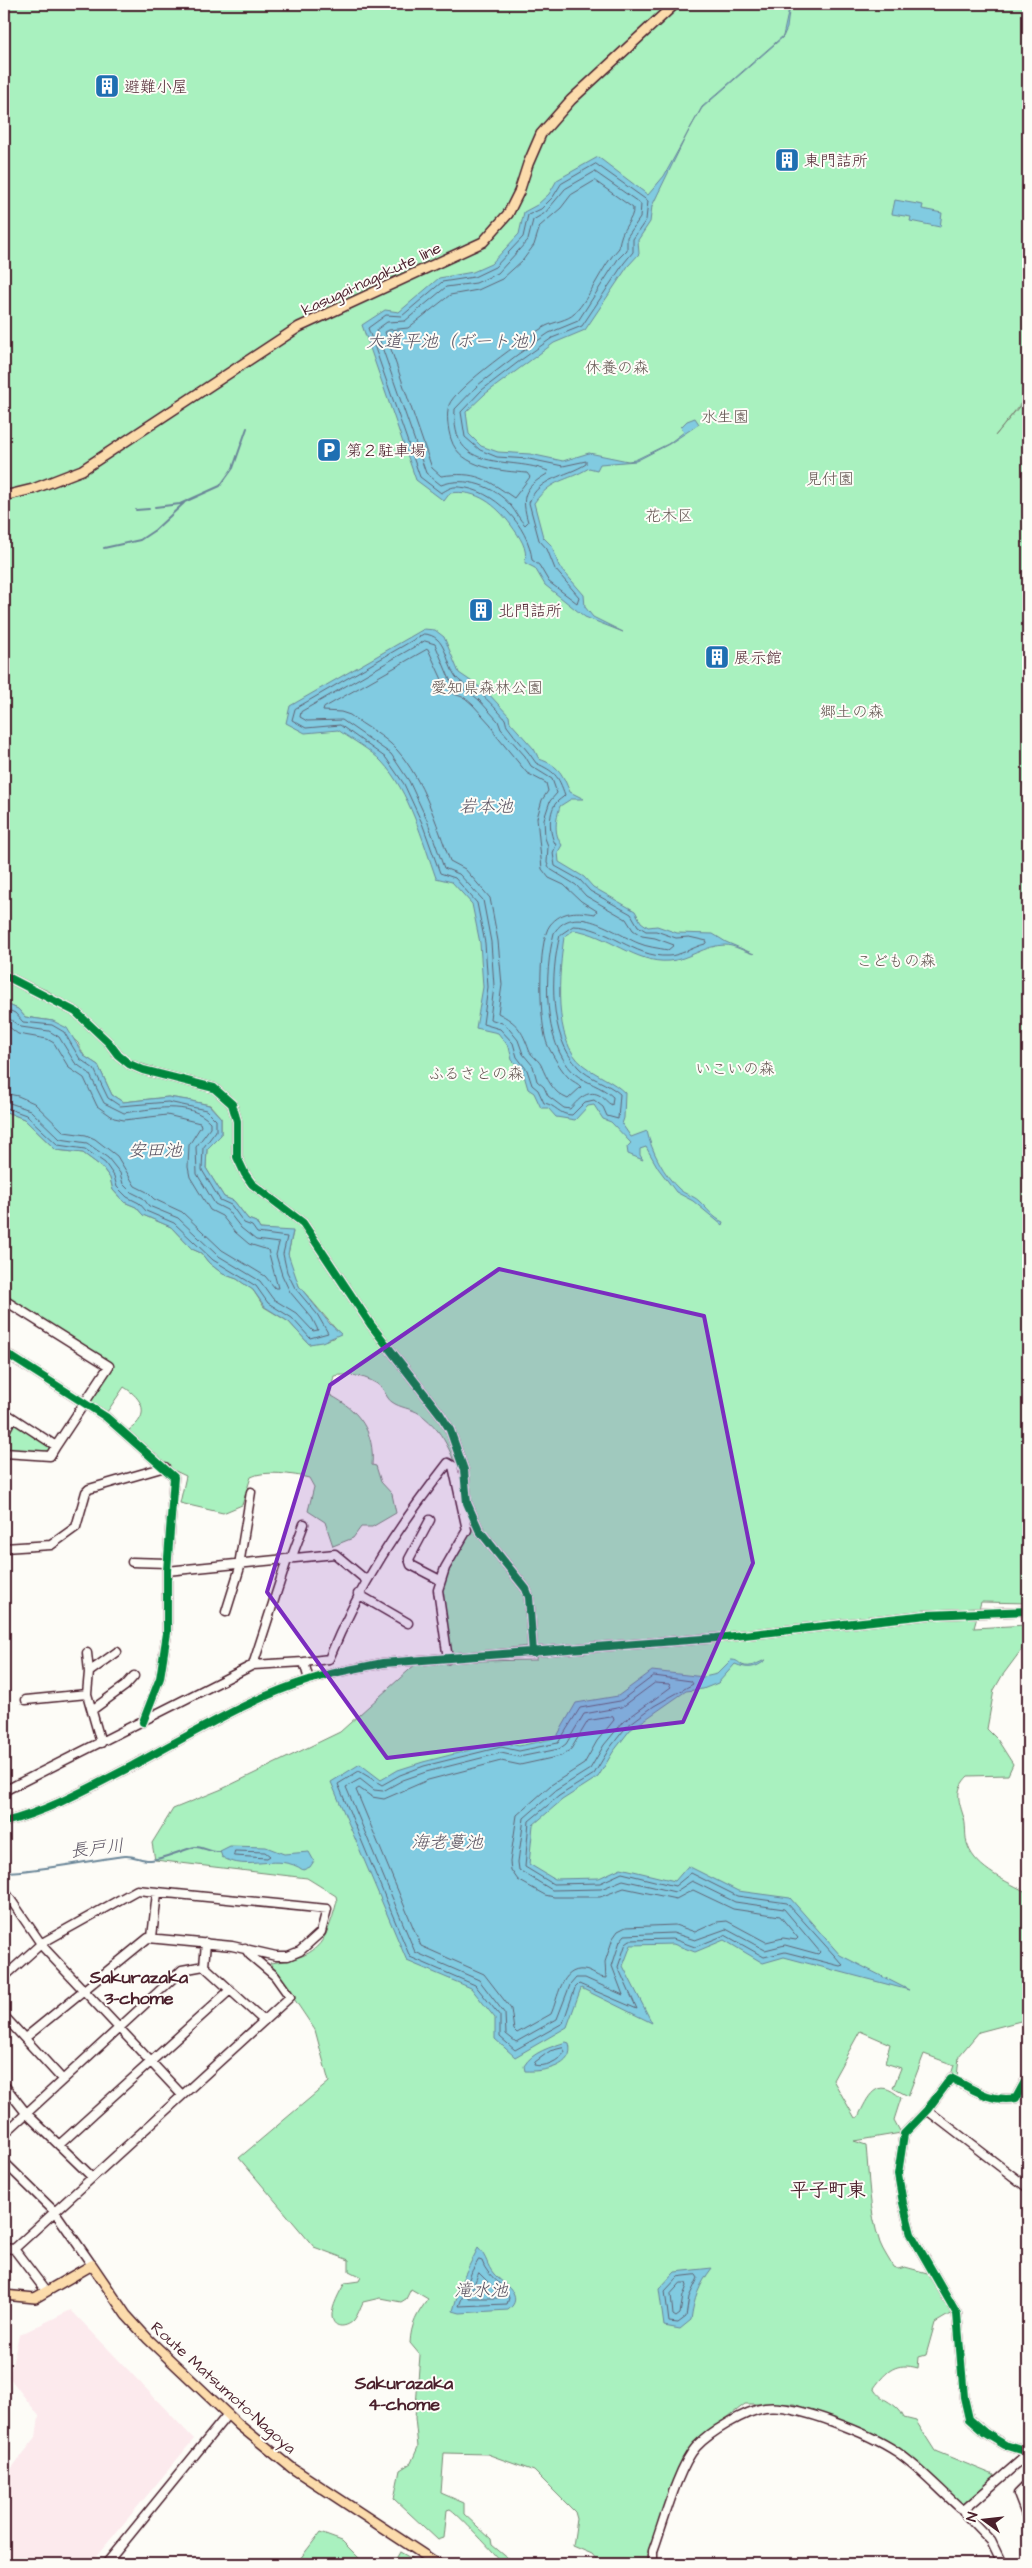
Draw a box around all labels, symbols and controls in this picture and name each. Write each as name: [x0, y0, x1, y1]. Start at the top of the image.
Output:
building icon: 避難小屋: [94, 73, 120, 99]
place label: 避難小屋: [124, 76, 188, 98]
building icon: 東門詰所: [774, 147, 800, 173]
place label: 東門詰所: [804, 150, 868, 172]
street label: kasugai-nagakute line: [298, 237, 445, 322]
water label: 大道平池（ボート池）: [366, 329, 546, 354]
park label: 休養の森: [585, 357, 649, 379]
park label: 水生園: [701, 406, 749, 428]
parking icon: 第２駐車場: [316, 437, 342, 463]
place label: 第２駐車場: [346, 440, 426, 462]
park label: 見付園: [806, 468, 854, 490]
park label: 花木区: [645, 505, 693, 527]
building icon: 北門詰所: [468, 597, 494, 623]
place label: 北門詰所: [498, 600, 562, 622]
building icon: 展示館: [704, 644, 730, 670]
place label: 展示館: [734, 647, 782, 669]
park label: 愛知県森林公園: [431, 677, 543, 699]
park label: 郷土の森: [820, 701, 884, 723]
water label: 岩本池: [459, 794, 514, 819]
park label: こどもの森: [856, 950, 936, 972]
park label: いこいの森: [695, 1058, 775, 1080]
park label: ふるさとの森: [428, 1063, 524, 1085]
water label: 安田池: [128, 1138, 183, 1163]
water label: 海老蔓池: [411, 1830, 484, 1855]
water label: 長戸川: [69, 1833, 125, 1864]
district label: Sakurazaka 3-chome: [89, 1965, 189, 2011]
district label: 平子町東: [790, 2177, 866, 2204]
water label: 滝水池: [454, 2278, 509, 2303]
street label: Route Matsumoto-Nagoya: [145, 2317, 301, 2460]
district label: Sakurazaka 4-chome: [354, 2371, 454, 2417]
north arrow: [960, 2496, 1010, 2546]
text: N: [962, 2510, 983, 2524]

